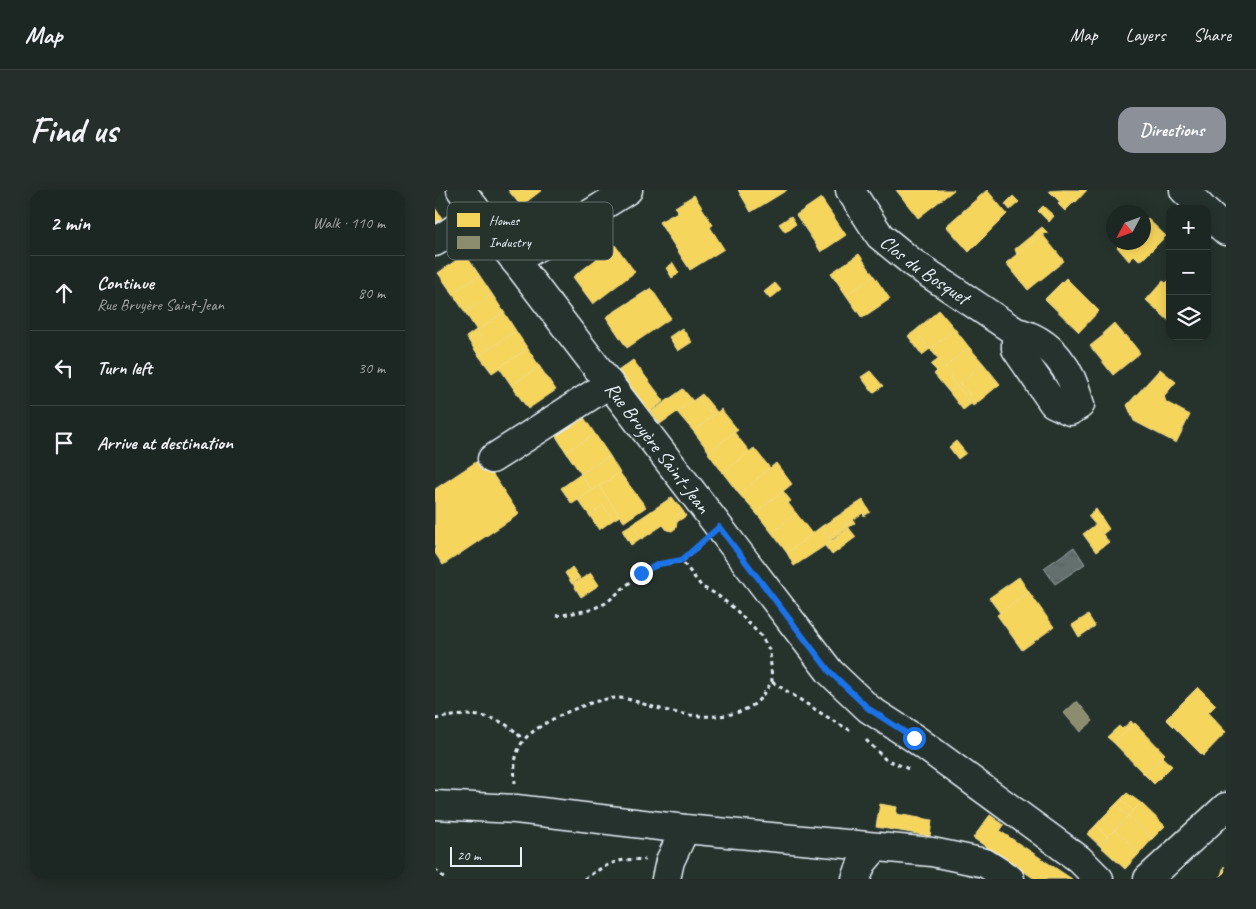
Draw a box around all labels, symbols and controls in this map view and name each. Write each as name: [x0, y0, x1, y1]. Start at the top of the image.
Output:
text: Map: [25, 20, 62, 50]
text: Map: [1070, 24, 1098, 46]
text: Layers: [1126, 24, 1165, 46]
text: Share: [1193, 24, 1231, 46]
button: Directions: [1118, 107, 1226, 153]
text: Find us: [30, 108, 117, 153]
legend: [447, 202, 613, 260]
north arrow: [1106, 205, 1151, 250]
map controls: [1166, 205, 1211, 340]
button: +: [1166, 205, 1211, 250]
text: 2 min: [50, 210, 90, 236]
text: Homes: [489, 212, 520, 229]
text: Walk · 110 m: [313, 213, 385, 233]
street label: Clos du Bosquet: [875, 229, 977, 312]
text: Industry: [489, 234, 532, 251]
button: −: [1166, 250, 1211, 295]
text: Continue: [97, 271, 154, 295]
icon: ahead: [50, 279, 78, 307]
text: 80 m: [358, 283, 385, 303]
text: Rue Bruyère Saint-Jean: [97, 295, 224, 315]
button: layers: [1166, 295, 1211, 340]
icon: left: [50, 354, 78, 382]
text: Turn left: [97, 356, 152, 380]
text: 30 m: [358, 358, 385, 378]
street label: Rue Bruyère Saint-Jean: [600, 377, 717, 519]
icon: arrive: [50, 429, 78, 457]
text: Arrive at destination: [97, 431, 233, 455]
route end: [630, 562, 653, 585]
route start: [903, 727, 926, 750]
scale bar: [450, 844, 523, 867]
text: 20 m: [457, 847, 481, 864]

